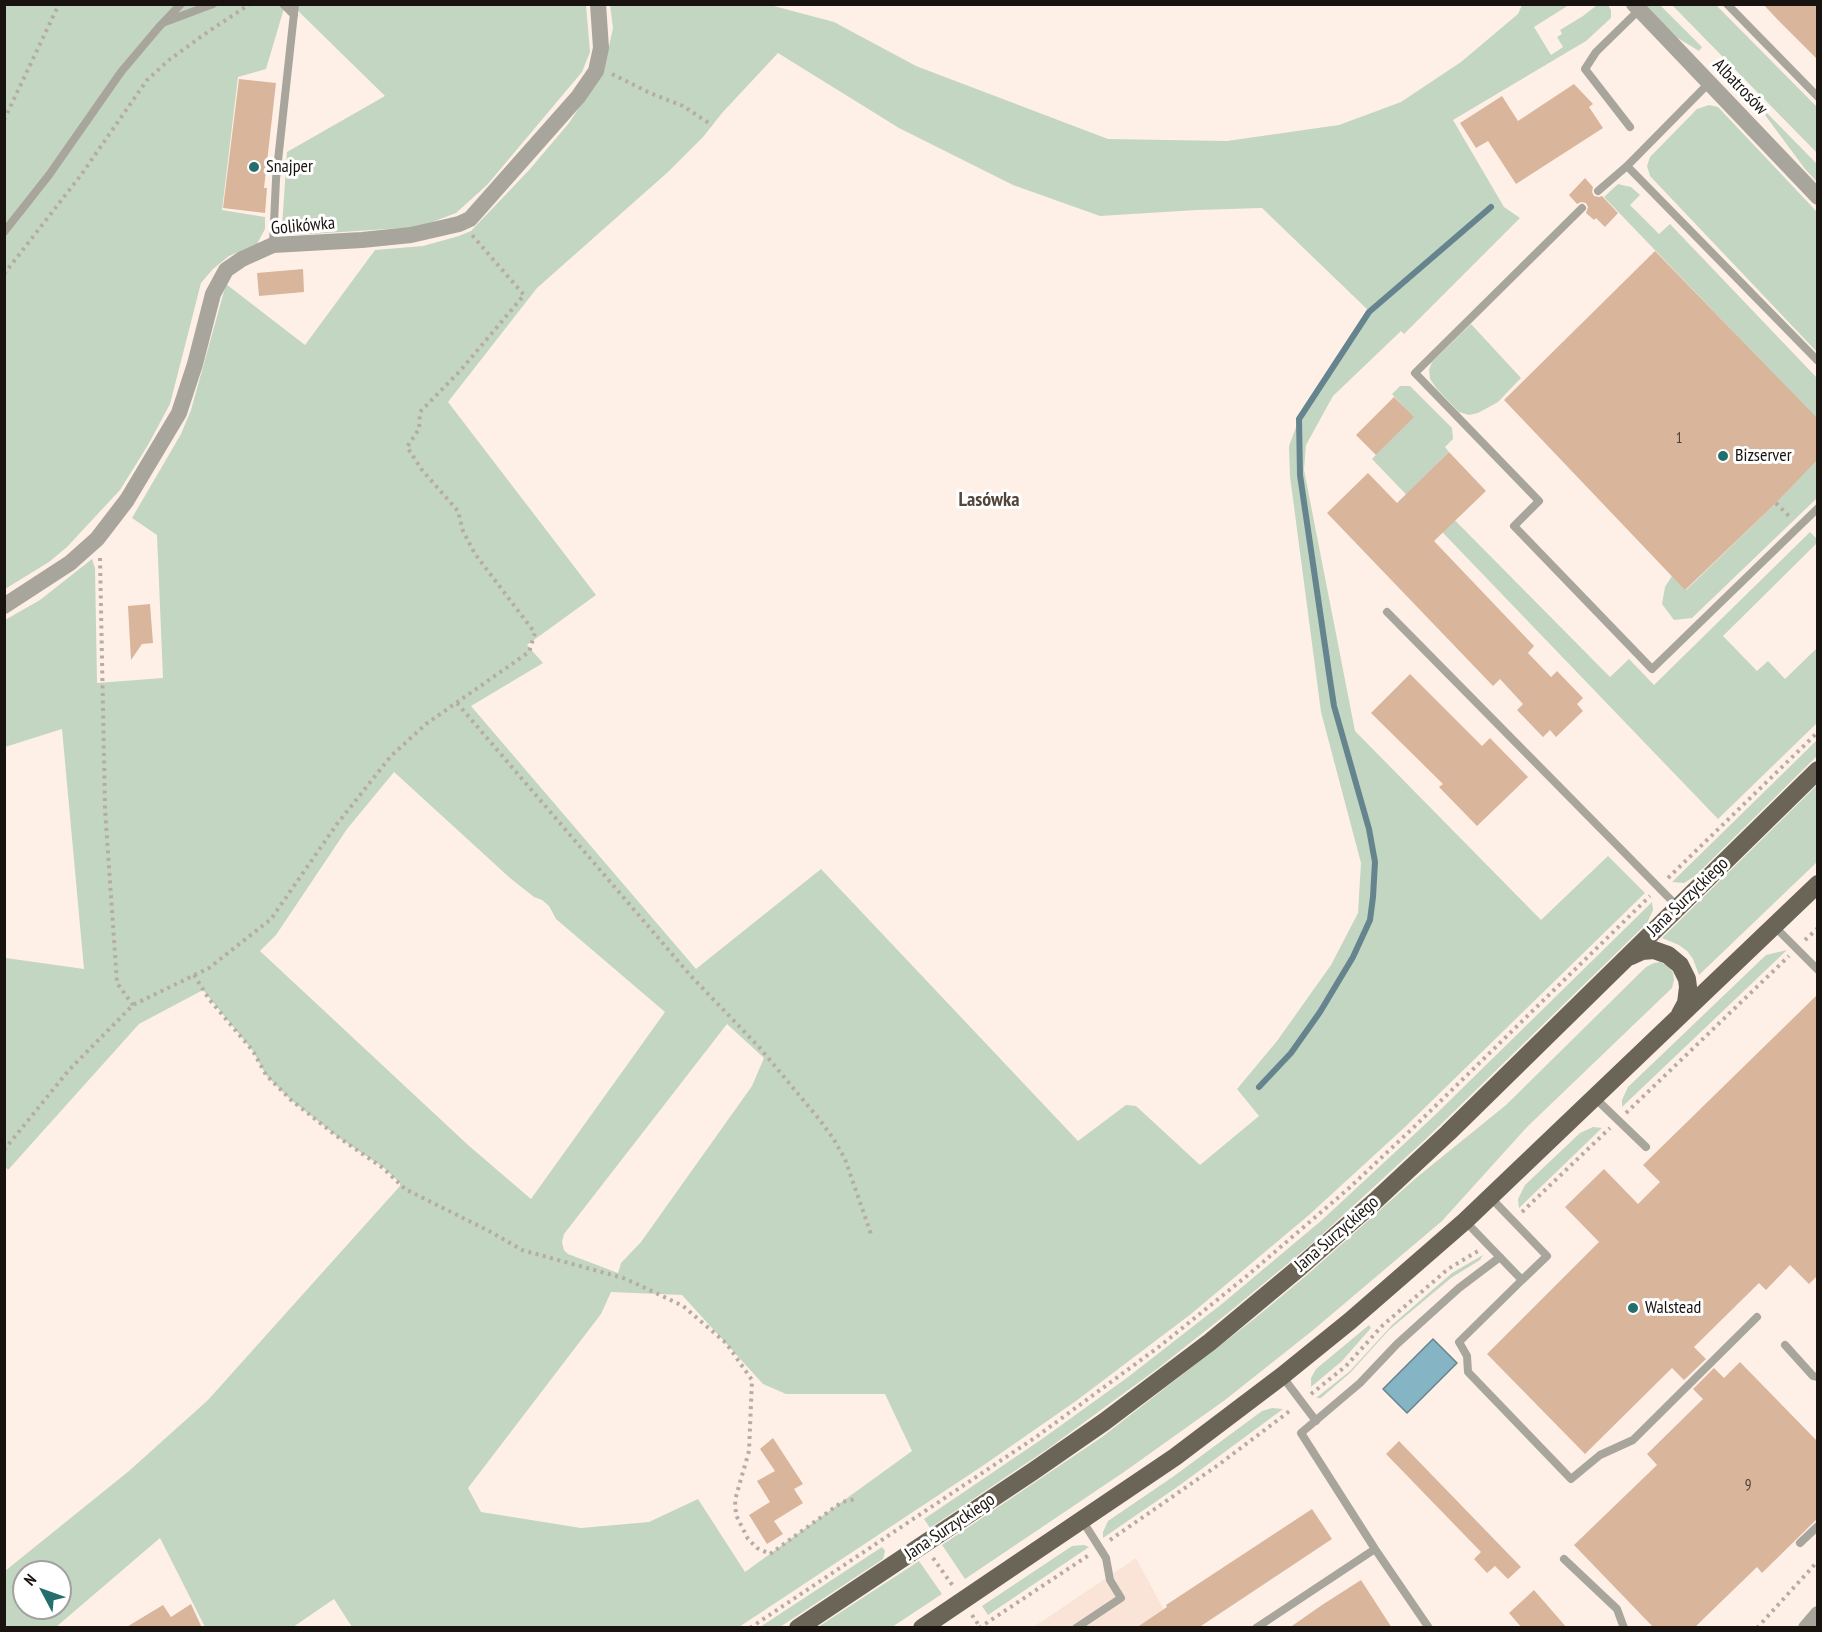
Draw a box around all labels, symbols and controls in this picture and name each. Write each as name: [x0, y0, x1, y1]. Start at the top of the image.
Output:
street label: Albatrosów: [1708, 54, 1772, 120]
place label: Snajper: [266, 156, 313, 178]
marker: Snajper: [247, 160, 261, 174]
street label: Golikówka: [270, 212, 336, 240]
house number: 1: [1676, 430, 1682, 448]
place label: Bizserver: [1735, 445, 1792, 467]
marker: Bizserver: [1716, 449, 1730, 463]
district label: Lasówka: [959, 488, 1019, 512]
street label: Jana Surzyckiego: [1643, 853, 1733, 941]
street label: Jana Surzyckiego: [1291, 1192, 1383, 1276]
place label: Walstead: [1645, 1297, 1701, 1319]
marker: Walstead: [1626, 1301, 1640, 1315]
house number: 9: [1745, 1477, 1751, 1495]
street label: Jana Surzyckiego: [901, 1489, 999, 1565]
north arrow: [12, 1560, 72, 1620]
text: N: [20, 1570, 40, 1589]

